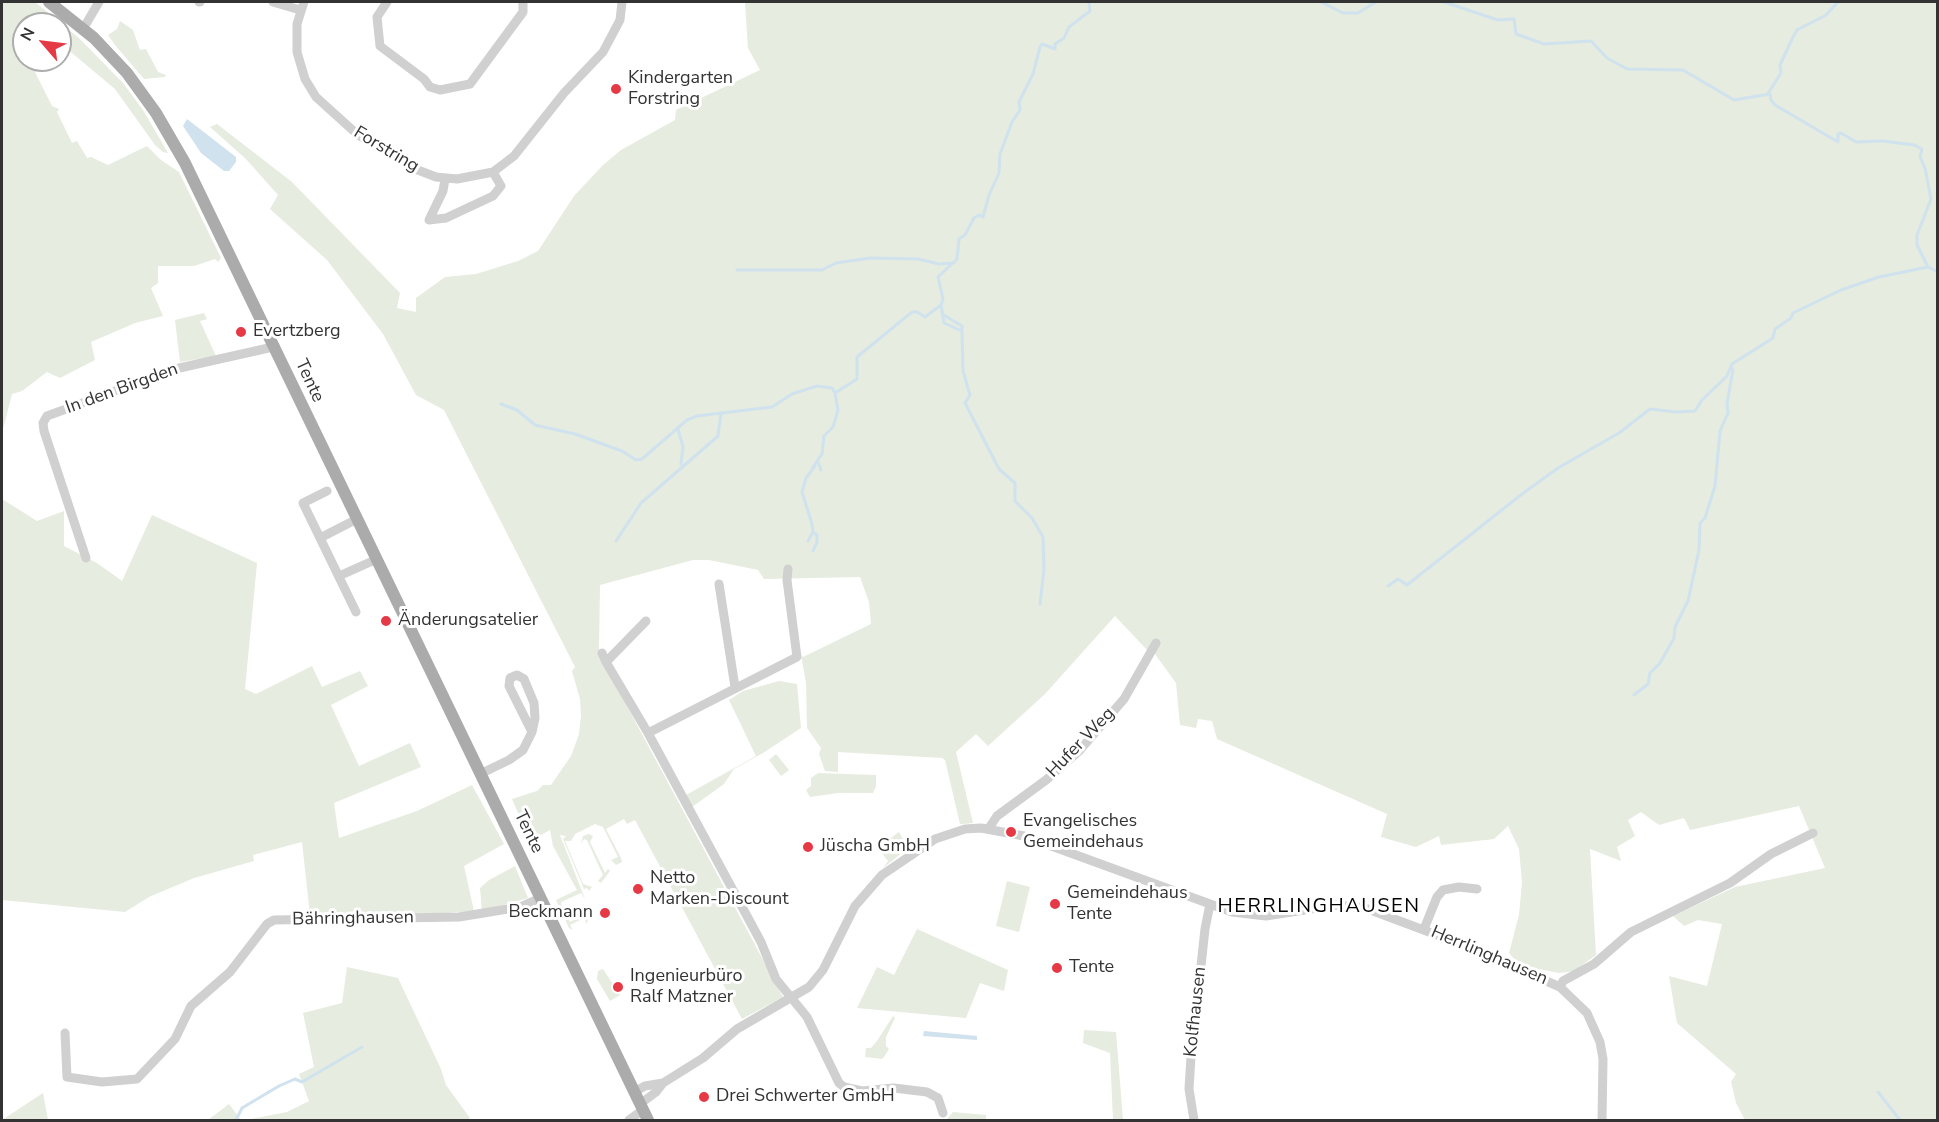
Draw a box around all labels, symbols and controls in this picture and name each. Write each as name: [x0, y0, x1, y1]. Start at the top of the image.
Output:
north arrow: [12, 12, 72, 72]
text: N: [15, 24, 40, 45]
place label: Kindergarten Forstring: [628, 68, 733, 110]
marker: Kindergarten Forstring: [609, 82, 623, 96]
street label: Forstring: [350, 122, 422, 178]
place label: Evertzberg: [253, 321, 341, 343]
marker: Evertzberg: [234, 325, 248, 339]
street label: Tente: [290, 356, 328, 406]
street label: In den Birgden: [63, 359, 181, 419]
place label: Änderungsatelier: [398, 610, 538, 632]
marker: Änderungsatelier: [379, 614, 393, 628]
street label: Hufer Weg: [1042, 703, 1120, 783]
street label: Tente: [508, 807, 548, 857]
place label: Evangelisches Gemeindehaus: [1023, 811, 1144, 854]
marker: Evangelisches Gemeindehaus: [1004, 825, 1018, 839]
place label: Jüscha GmbH: [820, 836, 930, 858]
marker: Jüscha GmbH: [801, 840, 815, 854]
place label: Netto Marken-Discount: [650, 868, 789, 910]
marker: Netto Marken-Discount: [631, 882, 645, 896]
place label: Gemeindehaus Tente: [1067, 883, 1188, 926]
district label: HERRLINGHAUSEN: [1218, 895, 1420, 919]
marker: Gemeindehaus Tente: [1048, 897, 1062, 911]
place label: Beckmann: [509, 902, 593, 924]
marker: Beckmann: [598, 906, 612, 920]
street label: Bähringhausen: [292, 907, 414, 931]
street label: Herrlinghausen: [1427, 922, 1551, 990]
place label: Tente: [1069, 957, 1114, 979]
marker: Tente: [1050, 961, 1064, 975]
place label: Ingenieurbüro Ralf Matzner: [630, 966, 742, 1008]
street label: Kolfhausen: [1181, 966, 1211, 1058]
marker: Ingenieurbüro Ralf Matzner: [611, 980, 625, 994]
place label: Drei Schwerter GmbH: [716, 1086, 895, 1108]
marker: Drei Schwerter GmbH: [697, 1090, 711, 1104]

